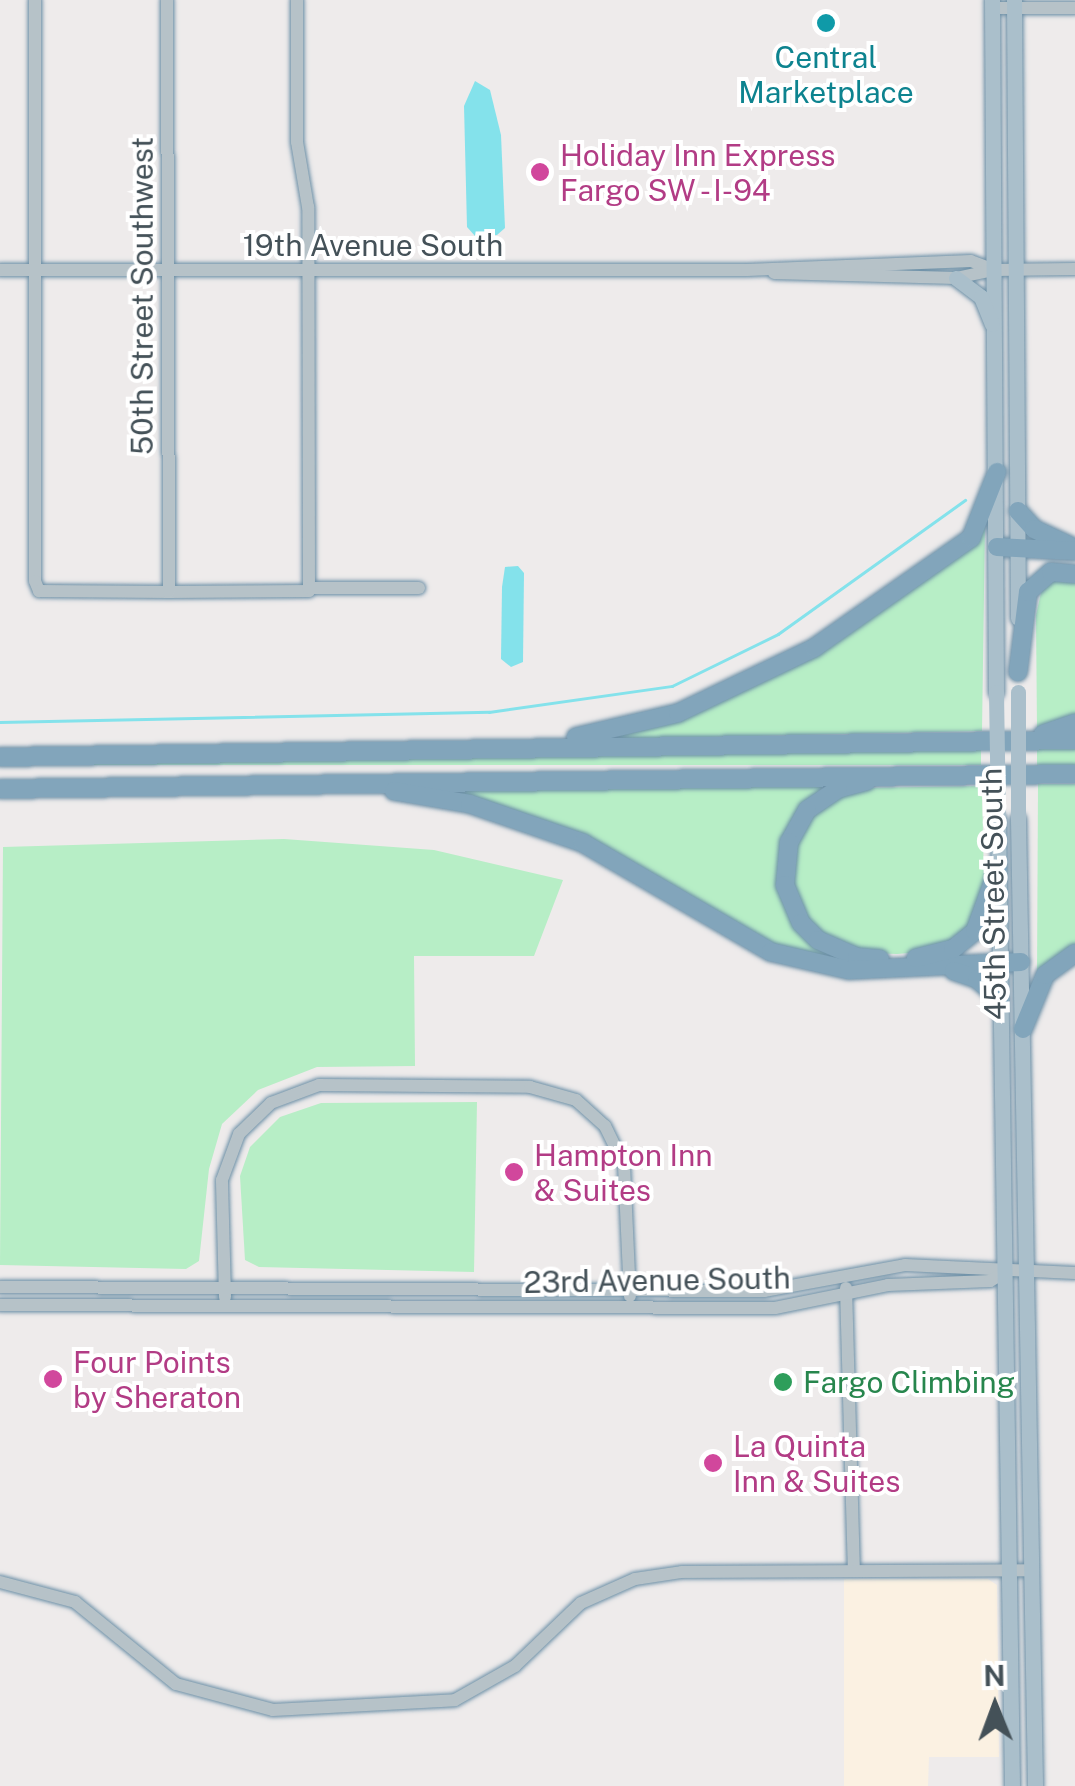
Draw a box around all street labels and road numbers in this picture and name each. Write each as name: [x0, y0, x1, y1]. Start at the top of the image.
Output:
street label: 50th Street Southwest: [124, 137, 160, 455]
street label: 19th Avenue South: [243, 227, 503, 263]
street label: 45th Street South: [973, 768, 1013, 1020]
street label: 23rd Avenue South: [523, 1260, 791, 1300]

